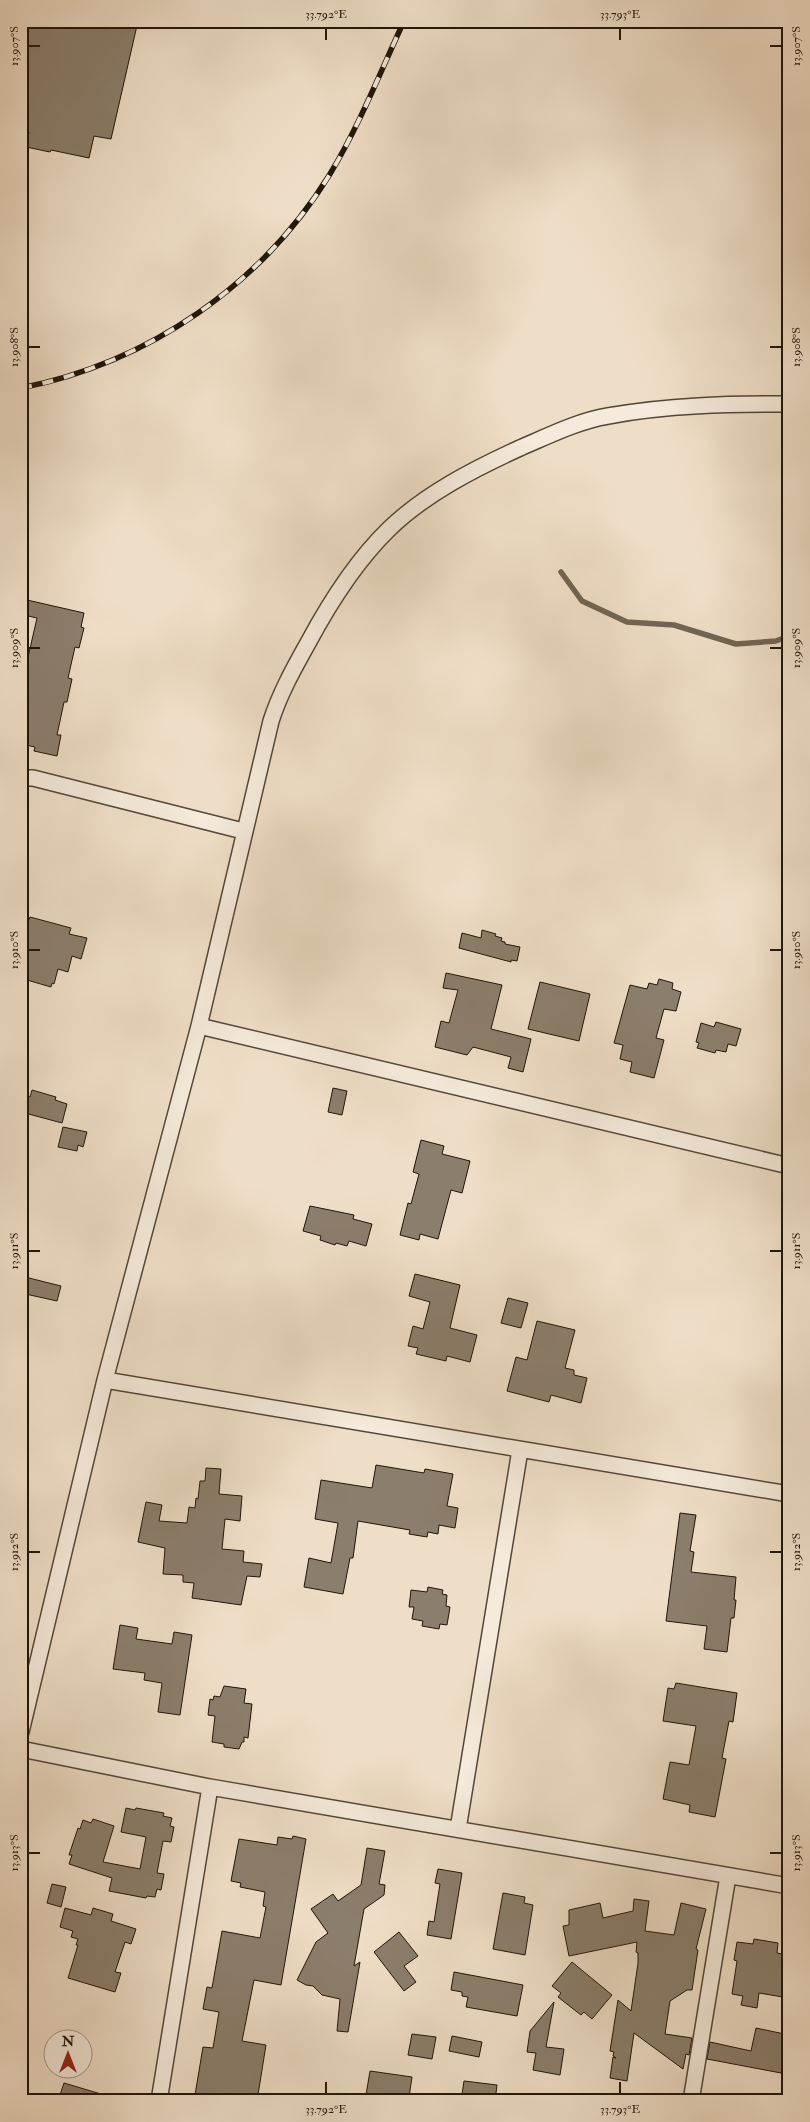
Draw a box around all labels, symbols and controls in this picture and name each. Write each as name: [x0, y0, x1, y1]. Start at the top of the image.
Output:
text: 33.792°E: [305, 7, 347, 22]
text: 33.793°E: [600, 7, 640, 22]
text: 13.907°S: [7, 26, 22, 66]
text: 13.907°S: [789, 26, 804, 66]
text: 13.908°S: [7, 327, 22, 367]
text: 13.908°S: [789, 327, 804, 367]
text: 13.909°S: [7, 628, 22, 668]
text: 13.909°S: [789, 628, 804, 668]
text: 13.910°S: [7, 931, 22, 969]
text: 13.910°S: [789, 931, 804, 969]
text: 13.911°S: [7, 1233, 22, 1269]
text: 13.911°S: [789, 1233, 804, 1269]
text: 13.912°S: [7, 1533, 22, 1571]
text: 13.912°S: [789, 1533, 804, 1571]
text: 13.913°S: [7, 1834, 22, 1872]
text: 13.913°S: [789, 1834, 804, 1872]
north arrow: [42, 2030, 92, 2080]
text: N: [61, 2033, 75, 2050]
text: 33.792°E: [305, 2102, 347, 2117]
text: 33.793°E: [600, 2102, 640, 2117]

